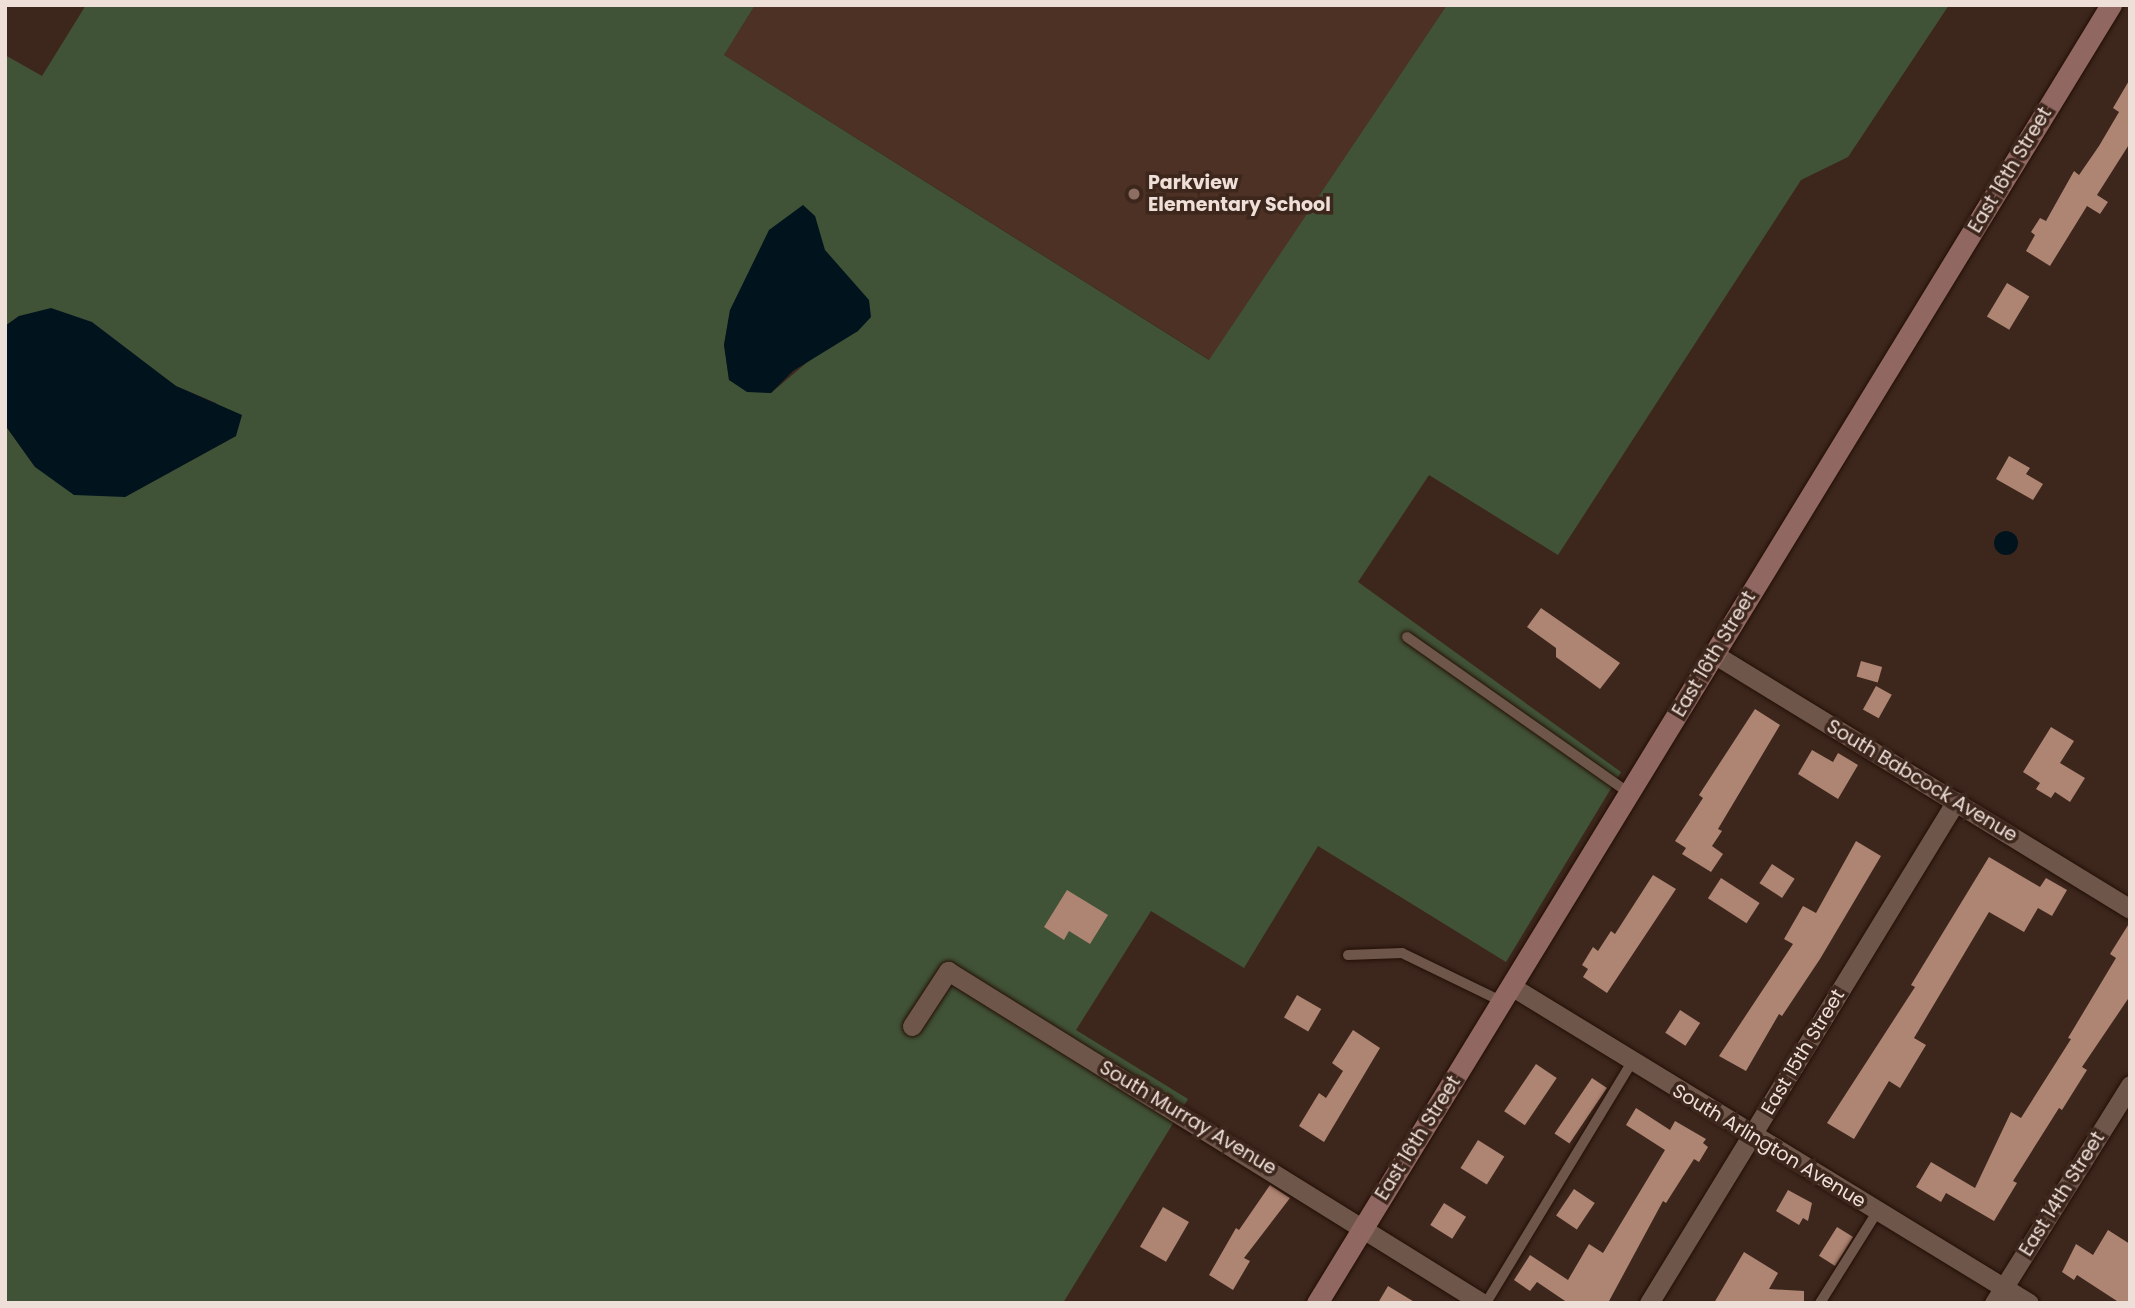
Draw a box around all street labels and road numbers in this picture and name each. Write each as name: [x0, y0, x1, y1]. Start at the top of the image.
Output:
street label: East 16th Street: [1964, 103, 2056, 237]
street label: East 16th Street: [1668, 587, 1760, 721]
street label: South Babcock Avenue: [1823, 715, 2021, 847]
street label: East 15th Street: [1757, 985, 1849, 1119]
street label: South Murray Avenue: [1095, 1056, 1281, 1180]
street label: East 16th Street: [1371, 1072, 1465, 1204]
street label: South Arlington Avenue: [1668, 1079, 1870, 1213]
street label: East 14th Street: [2015, 1128, 2109, 1260]

